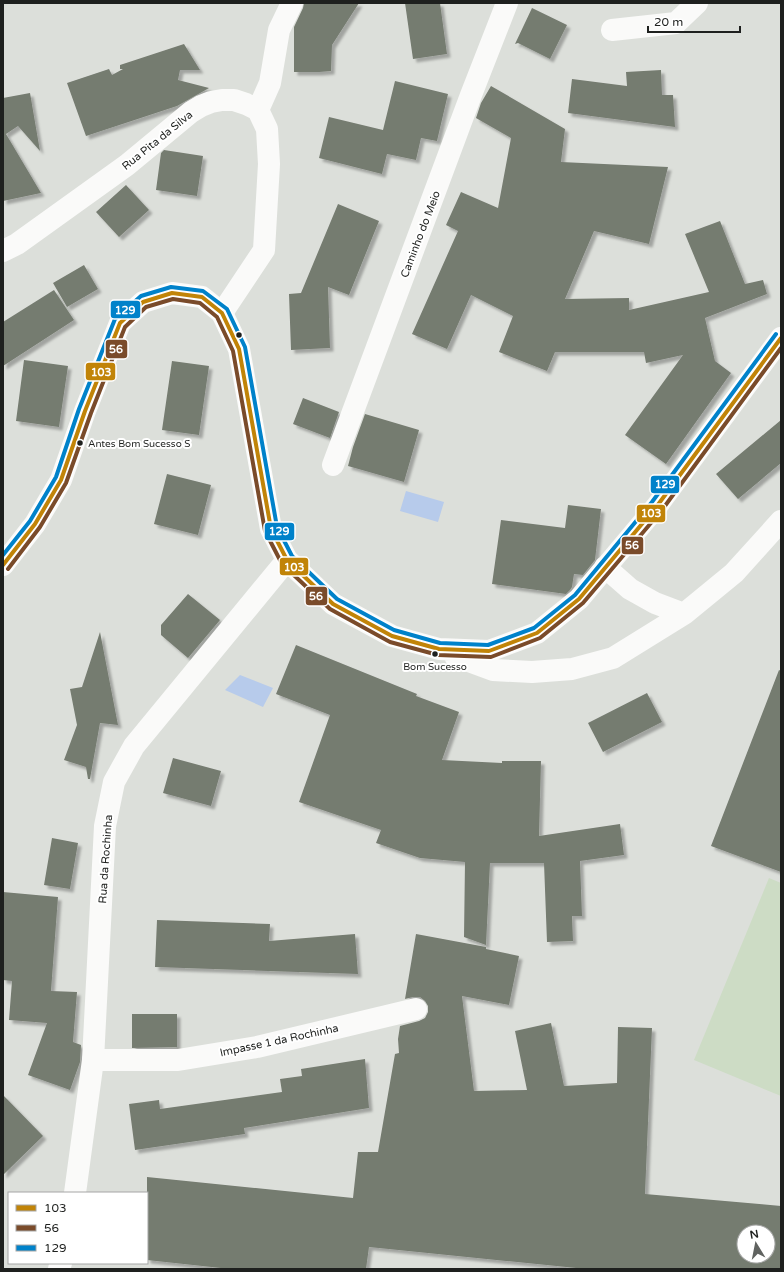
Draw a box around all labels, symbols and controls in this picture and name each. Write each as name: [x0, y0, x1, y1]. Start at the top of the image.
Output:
scale bar: [648, 8, 740, 34]
text: 20 m: [654, 15, 683, 29]
street label: Rua Pita da Silva: [119, 108, 195, 173]
street label: Caminho do Meio: [398, 189, 443, 280]
line badge: 129: [110, 300, 141, 319]
text: 129: [115, 304, 135, 317]
unlabelled marker: [234, 330, 244, 340]
line badge: 56: [105, 339, 128, 359]
text: 56: [109, 343, 123, 356]
line badge: 103: [85, 362, 116, 381]
text: 103: [91, 366, 111, 379]
marker: Antes Bom Sucesso S: [75, 438, 85, 448]
place label: Antes Bom Sucesso S: [88, 438, 190, 450]
line badge: 129: [650, 475, 680, 494]
text: 129: [655, 478, 675, 491]
line badge: 103: [636, 504, 666, 523]
text: 103: [641, 507, 661, 520]
line badge: 129: [264, 522, 295, 541]
text: 129: [269, 525, 289, 538]
line badge: 56: [621, 536, 644, 555]
text: 56: [625, 539, 639, 552]
line badge: 103: [279, 557, 309, 576]
text: 103: [284, 561, 304, 574]
line badge: 56: [305, 586, 328, 606]
text: 56: [309, 590, 323, 603]
marker: Bom Sucesso: [430, 649, 440, 659]
place label: Bom Sucesso: [403, 661, 467, 673]
street label: Rua da Rochinha: [96, 814, 115, 904]
street label: Impasse 1 da Rochinha: [219, 1022, 340, 1059]
legend: [8, 1192, 148, 1264]
text: 103: [44, 1201, 67, 1215]
text: 56: [44, 1221, 59, 1235]
north arrow: [736, 1224, 776, 1264]
text: N: [749, 1227, 760, 1242]
text: 129: [44, 1241, 67, 1255]

